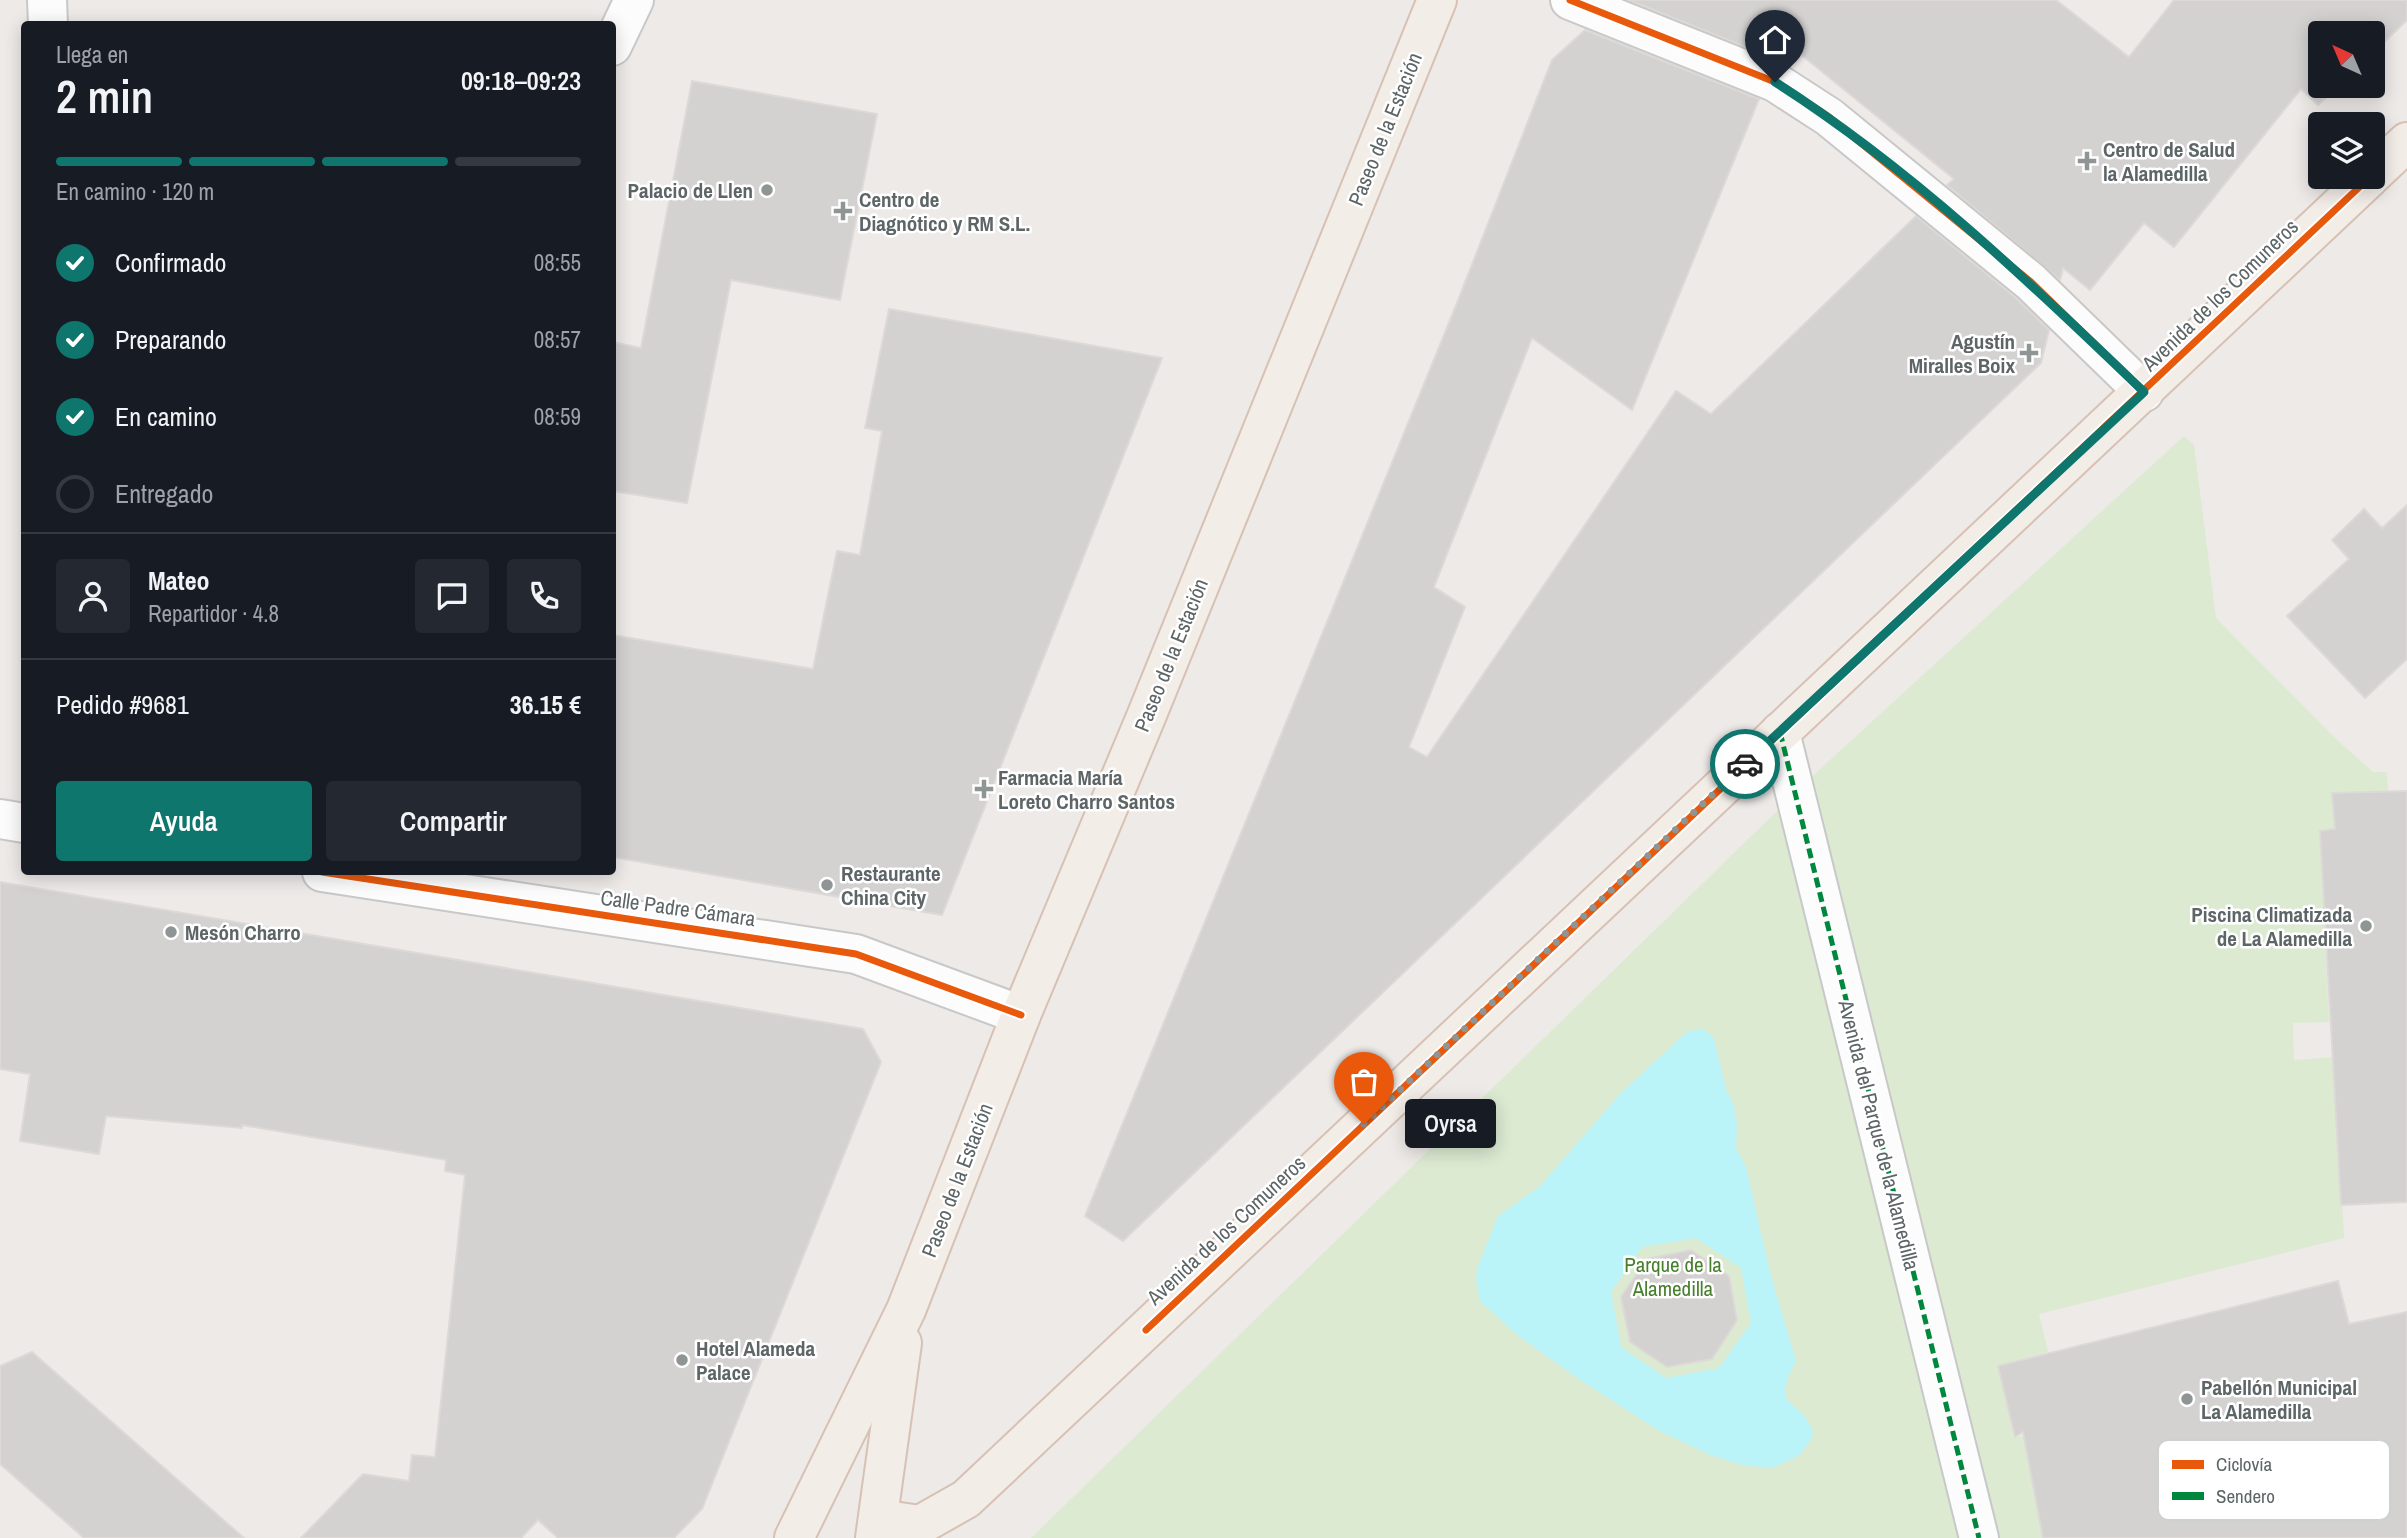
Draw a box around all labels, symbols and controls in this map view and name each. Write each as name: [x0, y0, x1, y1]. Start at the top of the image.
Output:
pin: [1745, 10, 1805, 82]
icon: home: [1756, 21, 1794, 59]
north arrow: [2308, 21, 2385, 98]
map controls: [2308, 21, 2385, 189]
text: Llega en: [56, 39, 128, 70]
street label: Paseo de la Estación: [1341, 48, 1429, 210]
text: 09:18–09:23: [461, 63, 581, 98]
text: 2 min: [56, 65, 153, 127]
button: layers: [2308, 112, 2385, 189]
place label: Centro de Salud la Alamedilla: [2103, 135, 2235, 188]
marker: Centro de Salud la Alamedilla: [2077, 151, 2097, 171]
text: En camino · 120 m: [56, 176, 214, 207]
place label: Palacio de Llen: [628, 176, 753, 205]
marker: Palacio de Llen: [759, 182, 775, 198]
place label: Centro de Diagnótico y RM S.L.: [859, 185, 1030, 238]
marker: Centro de Diagnótico y RM S.L.: [833, 201, 853, 221]
street label: Avenida de los Comuneros: [2135, 213, 2305, 378]
icon: check: [56, 244, 94, 282]
text: Confirmado: [115, 245, 226, 280]
text: 08:55: [534, 247, 581, 278]
icon: check: [56, 321, 94, 359]
text: Preparando: [115, 322, 226, 357]
text: 08:57: [534, 324, 581, 355]
place label: Agustín Miralles Boix: [1909, 327, 2015, 380]
marker: Agustín Miralles Boix: [2021, 345, 2037, 361]
icon: check: [56, 398, 94, 436]
text: En camino: [115, 399, 217, 434]
text: 08:59: [534, 401, 581, 432]
text: Entregado: [115, 476, 213, 511]
button: person: [56, 559, 130, 633]
button: chat: [415, 559, 489, 633]
button: phone: [507, 559, 581, 633]
text: Mateo: [148, 563, 210, 598]
street label: Paseo de la Estación: [1127, 574, 1215, 736]
text: Repartidor · 4.8: [148, 598, 279, 629]
text: Pedido #9681: [56, 687, 189, 722]
text: 36.15 €: [510, 687, 581, 722]
courier: [1710, 729, 1780, 799]
icon: car: [1726, 745, 1764, 783]
place label: Farmacia María Loreto Charro Santos: [998, 763, 1175, 816]
button: Ayuda: [56, 781, 312, 861]
button: Compartir: [326, 781, 581, 861]
marker: Farmacia María Loreto Charro Santos: [976, 781, 992, 797]
place label: Restaurante China City: [841, 859, 941, 912]
marker: Restaurante China City: [819, 877, 835, 893]
street label: Calle Padre Cámara: [599, 883, 758, 933]
place label: Piscina Climatizada de La Alamedilla: [2191, 900, 2352, 953]
place label: Mesón Charro: [185, 918, 301, 947]
marker: Piscina Climatizada de La Alamedilla: [2358, 918, 2374, 934]
marker: Mesón Charro: [163, 924, 179, 940]
street label: Avenida del Parque de la Alamedilla: [1831, 996, 1927, 1273]
pin: [1334, 1052, 1394, 1124]
icon: bag: [1345, 1063, 1383, 1101]
street label: Paseo de la Estación: [914, 1099, 1000, 1261]
callout: Oyrsa: [1406, 1100, 1497, 1148]
text: Oyrsa: [1424, 1108, 1477, 1139]
street label: Avenida de los Comuneros: [1140, 1149, 1312, 1312]
park label: Parque de la Alamedilla: [1624, 1250, 1722, 1303]
place label: Hotel Alameda Palace: [696, 1334, 815, 1387]
marker: Hotel Alameda Palace: [674, 1352, 690, 1368]
place label: Pabellón Municipal La Alamedilla: [2201, 1373, 2357, 1426]
marker: Pabellón Municipal La Alamedilla: [2179, 1391, 2195, 1407]
legend: [2158, 1440, 2390, 1520]
text: Ciclovía: [2216, 1451, 2273, 1477]
text: Sendero: [2216, 1483, 2275, 1509]

